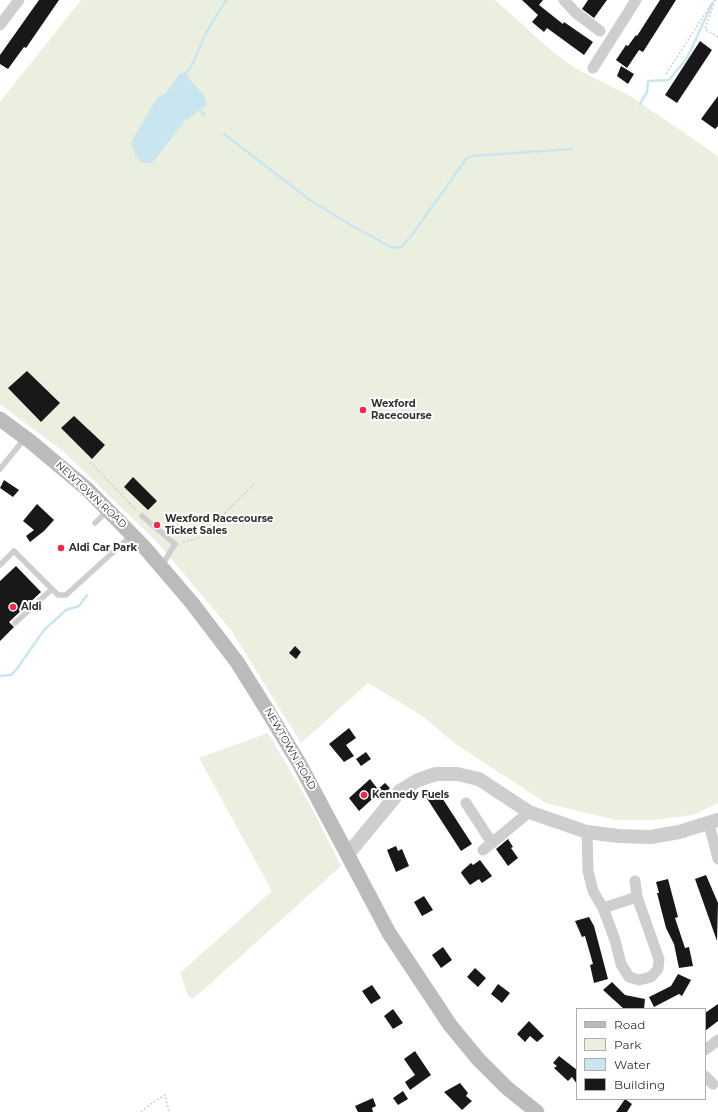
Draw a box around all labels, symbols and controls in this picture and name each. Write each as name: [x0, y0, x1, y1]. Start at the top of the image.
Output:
place label: Wexford Racecourse: [371, 398, 432, 422]
marker: Wexford Racecourse: [358, 405, 368, 415]
street label: NEWTOWN ROAD: [53, 459, 129, 531]
place label: Wexford Racecourse Ticket Sales: [165, 513, 273, 536]
marker: Wexford Racecourse Ticket Sales: [152, 520, 162, 530]
place label: Aldi Car Park: [69, 542, 137, 554]
marker: Aldi Car Park: [56, 543, 66, 553]
place label: Aldi: [21, 601, 42, 613]
marker: Aldi: [8, 602, 18, 612]
street label: NEWTOWN ROAD: [262, 706, 318, 792]
place label: Kennedy Fuels: [372, 789, 449, 801]
marker: Kennedy Fuels: [359, 790, 369, 800]
legend: [576, 1008, 706, 1100]
text: Road: [614, 1017, 645, 1032]
text: Park: [614, 1037, 641, 1052]
text: Water: [614, 1057, 650, 1072]
text: Building: [614, 1077, 665, 1092]

